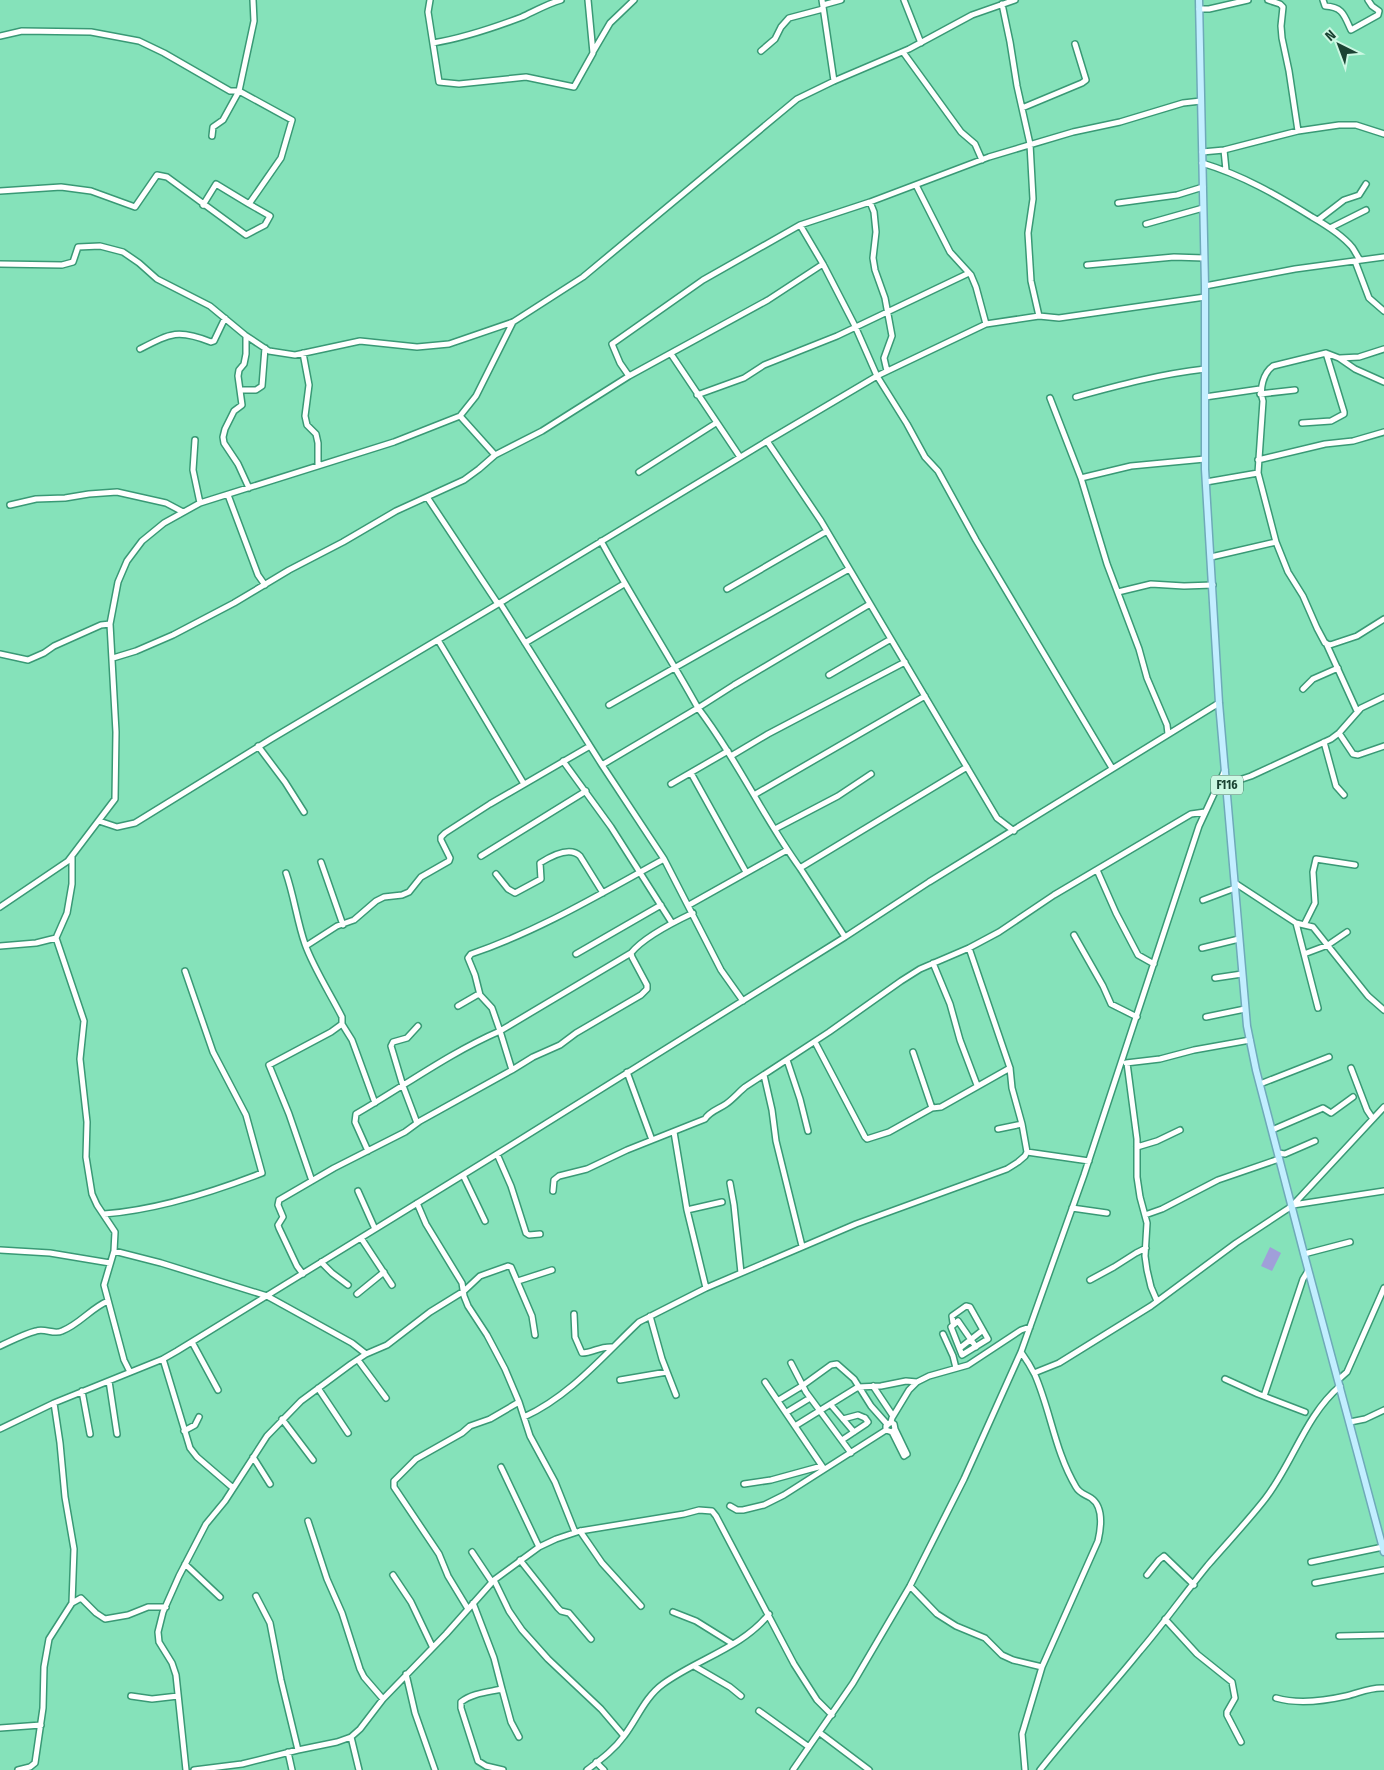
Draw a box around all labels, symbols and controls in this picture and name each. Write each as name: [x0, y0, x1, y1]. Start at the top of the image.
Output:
north arrow: [1314, 20, 1364, 70]
text: N: [1322, 27, 1339, 45]
road number: F116: [1211, 776, 1243, 794]

